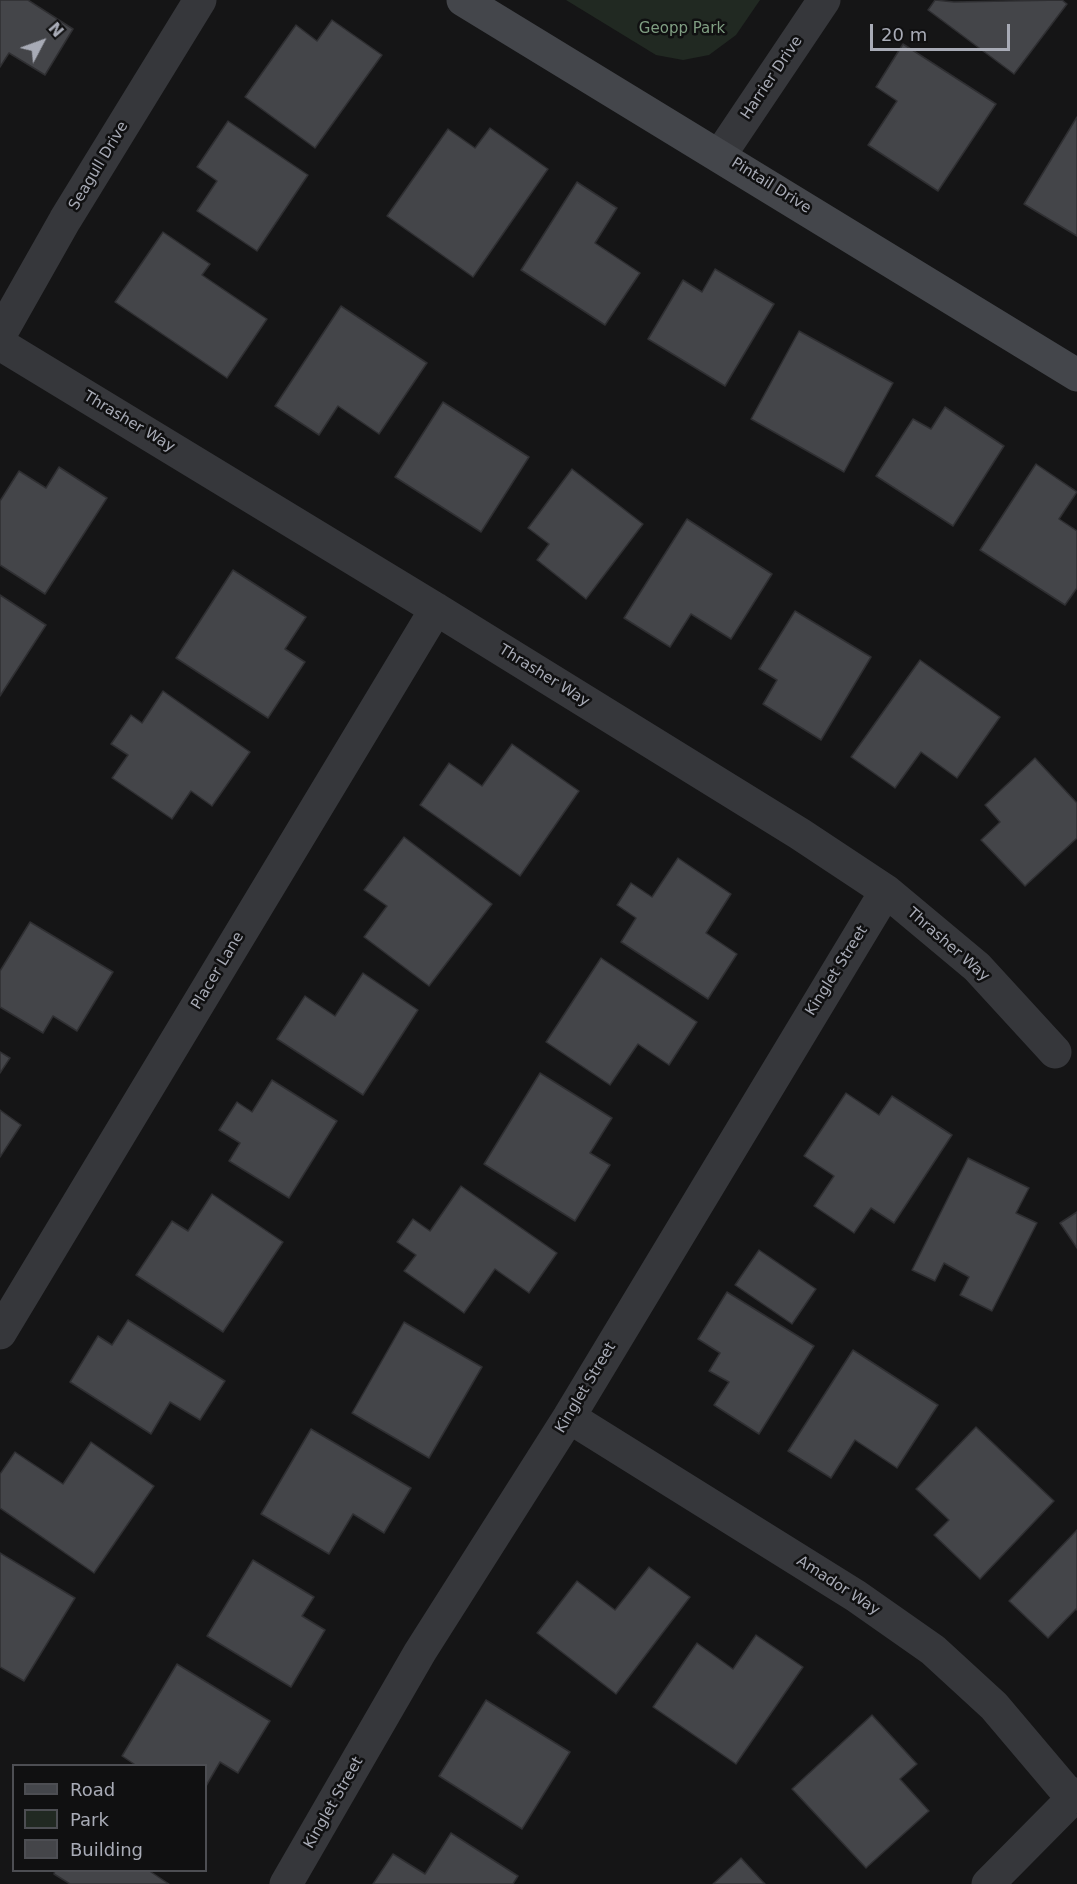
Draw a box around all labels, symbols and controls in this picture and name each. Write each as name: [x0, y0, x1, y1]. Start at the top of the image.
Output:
north arrow: [12, 12, 72, 72]
scale bar: [873, 12, 1012, 50]
text: N: [44, 19, 68, 41]
park label: Geopp Park: [639, 20, 725, 38]
text: 20 m: [881, 24, 927, 45]
street label: Harrier Drive: [737, 33, 807, 123]
street label: Seagull Drive: [66, 118, 132, 214]
street label: Pintail Drive: [728, 154, 814, 218]
street label: Thrasher Way: [80, 388, 178, 456]
street label: Thrasher Way: [495, 641, 593, 711]
street label: Thrasher Way: [903, 904, 993, 986]
street label: Kinglet Street: [802, 923, 872, 1019]
street label: Placer Lane: [188, 929, 248, 1013]
street label: Kinglet Street: [552, 1339, 620, 1437]
street label: Amador Way: [793, 1552, 883, 1620]
street label: Kinglet Street: [301, 1754, 367, 1852]
legend: [12, 1764, 207, 1872]
text: Road: [70, 1779, 115, 1800]
text: Park: [70, 1809, 109, 1830]
text: Building: [70, 1839, 143, 1860]

